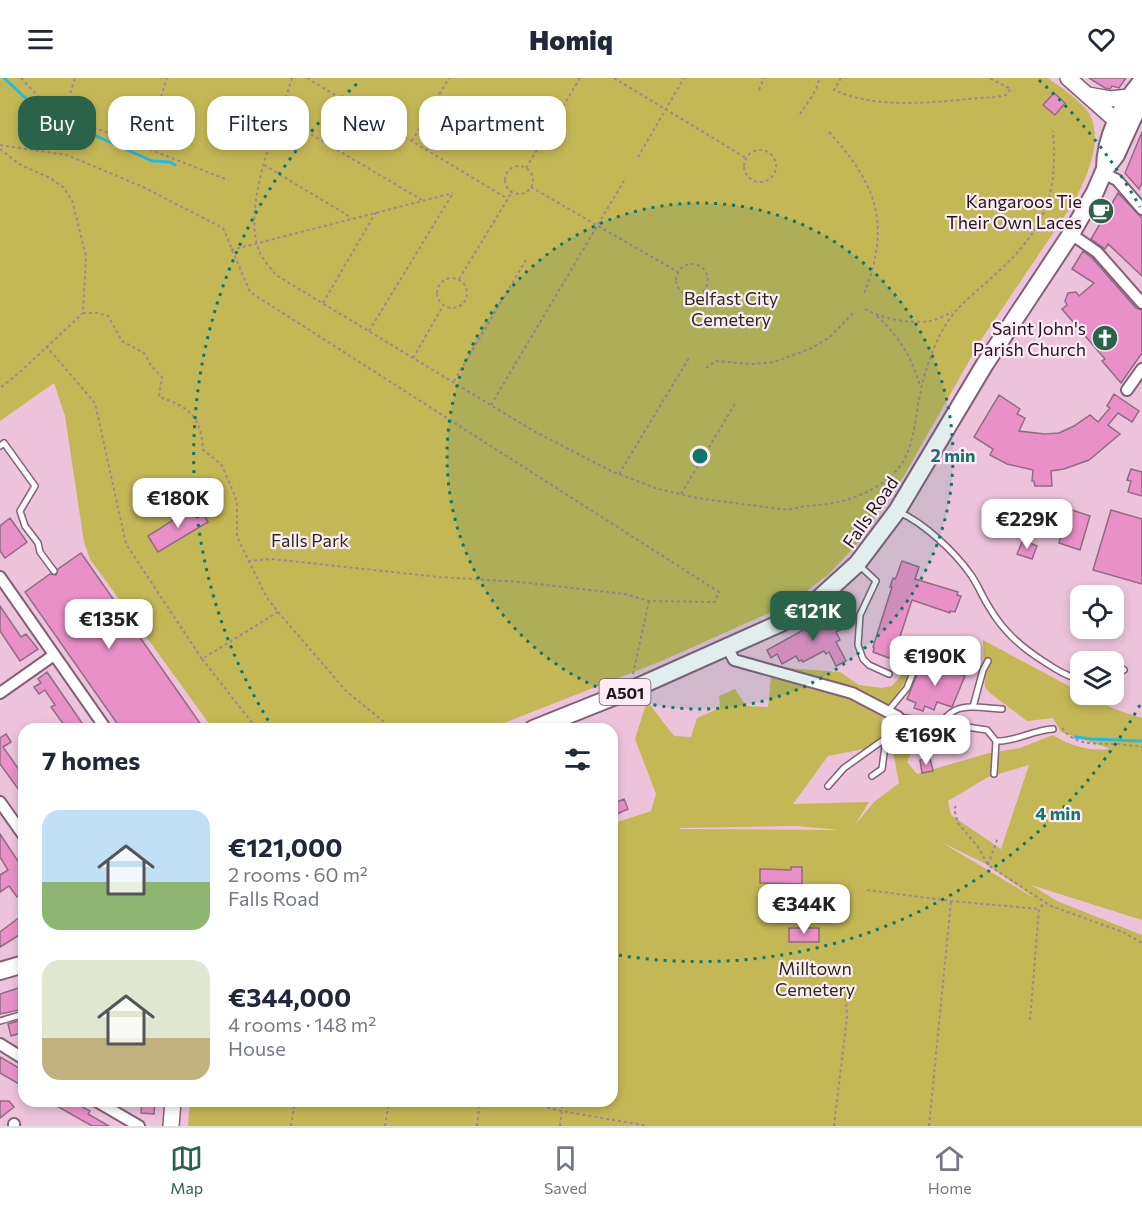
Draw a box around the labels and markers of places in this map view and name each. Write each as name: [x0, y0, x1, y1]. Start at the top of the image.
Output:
place label: Kangaroos Tie Their Own Laces: [946, 190, 1082, 233]
cafe icon: Kangaroos Tie Their Own Laces: [1086, 196, 1116, 226]
place label: Saint John's Parish Church: [973, 317, 1086, 360]
church icon: Saint John's Parish Church: [1090, 323, 1120, 353]
centre of rings: [690, 446, 710, 466]
pin: €180K: [136, 478, 220, 529]
pin: €229K: [985, 499, 1069, 550]
pin: €121K: [771, 591, 855, 642]
pin: €135K: [67, 599, 151, 650]
pin: €190K: [893, 636, 977, 687]
pin: €169K: [884, 715, 968, 766]
pin: €344K: [762, 884, 846, 935]

